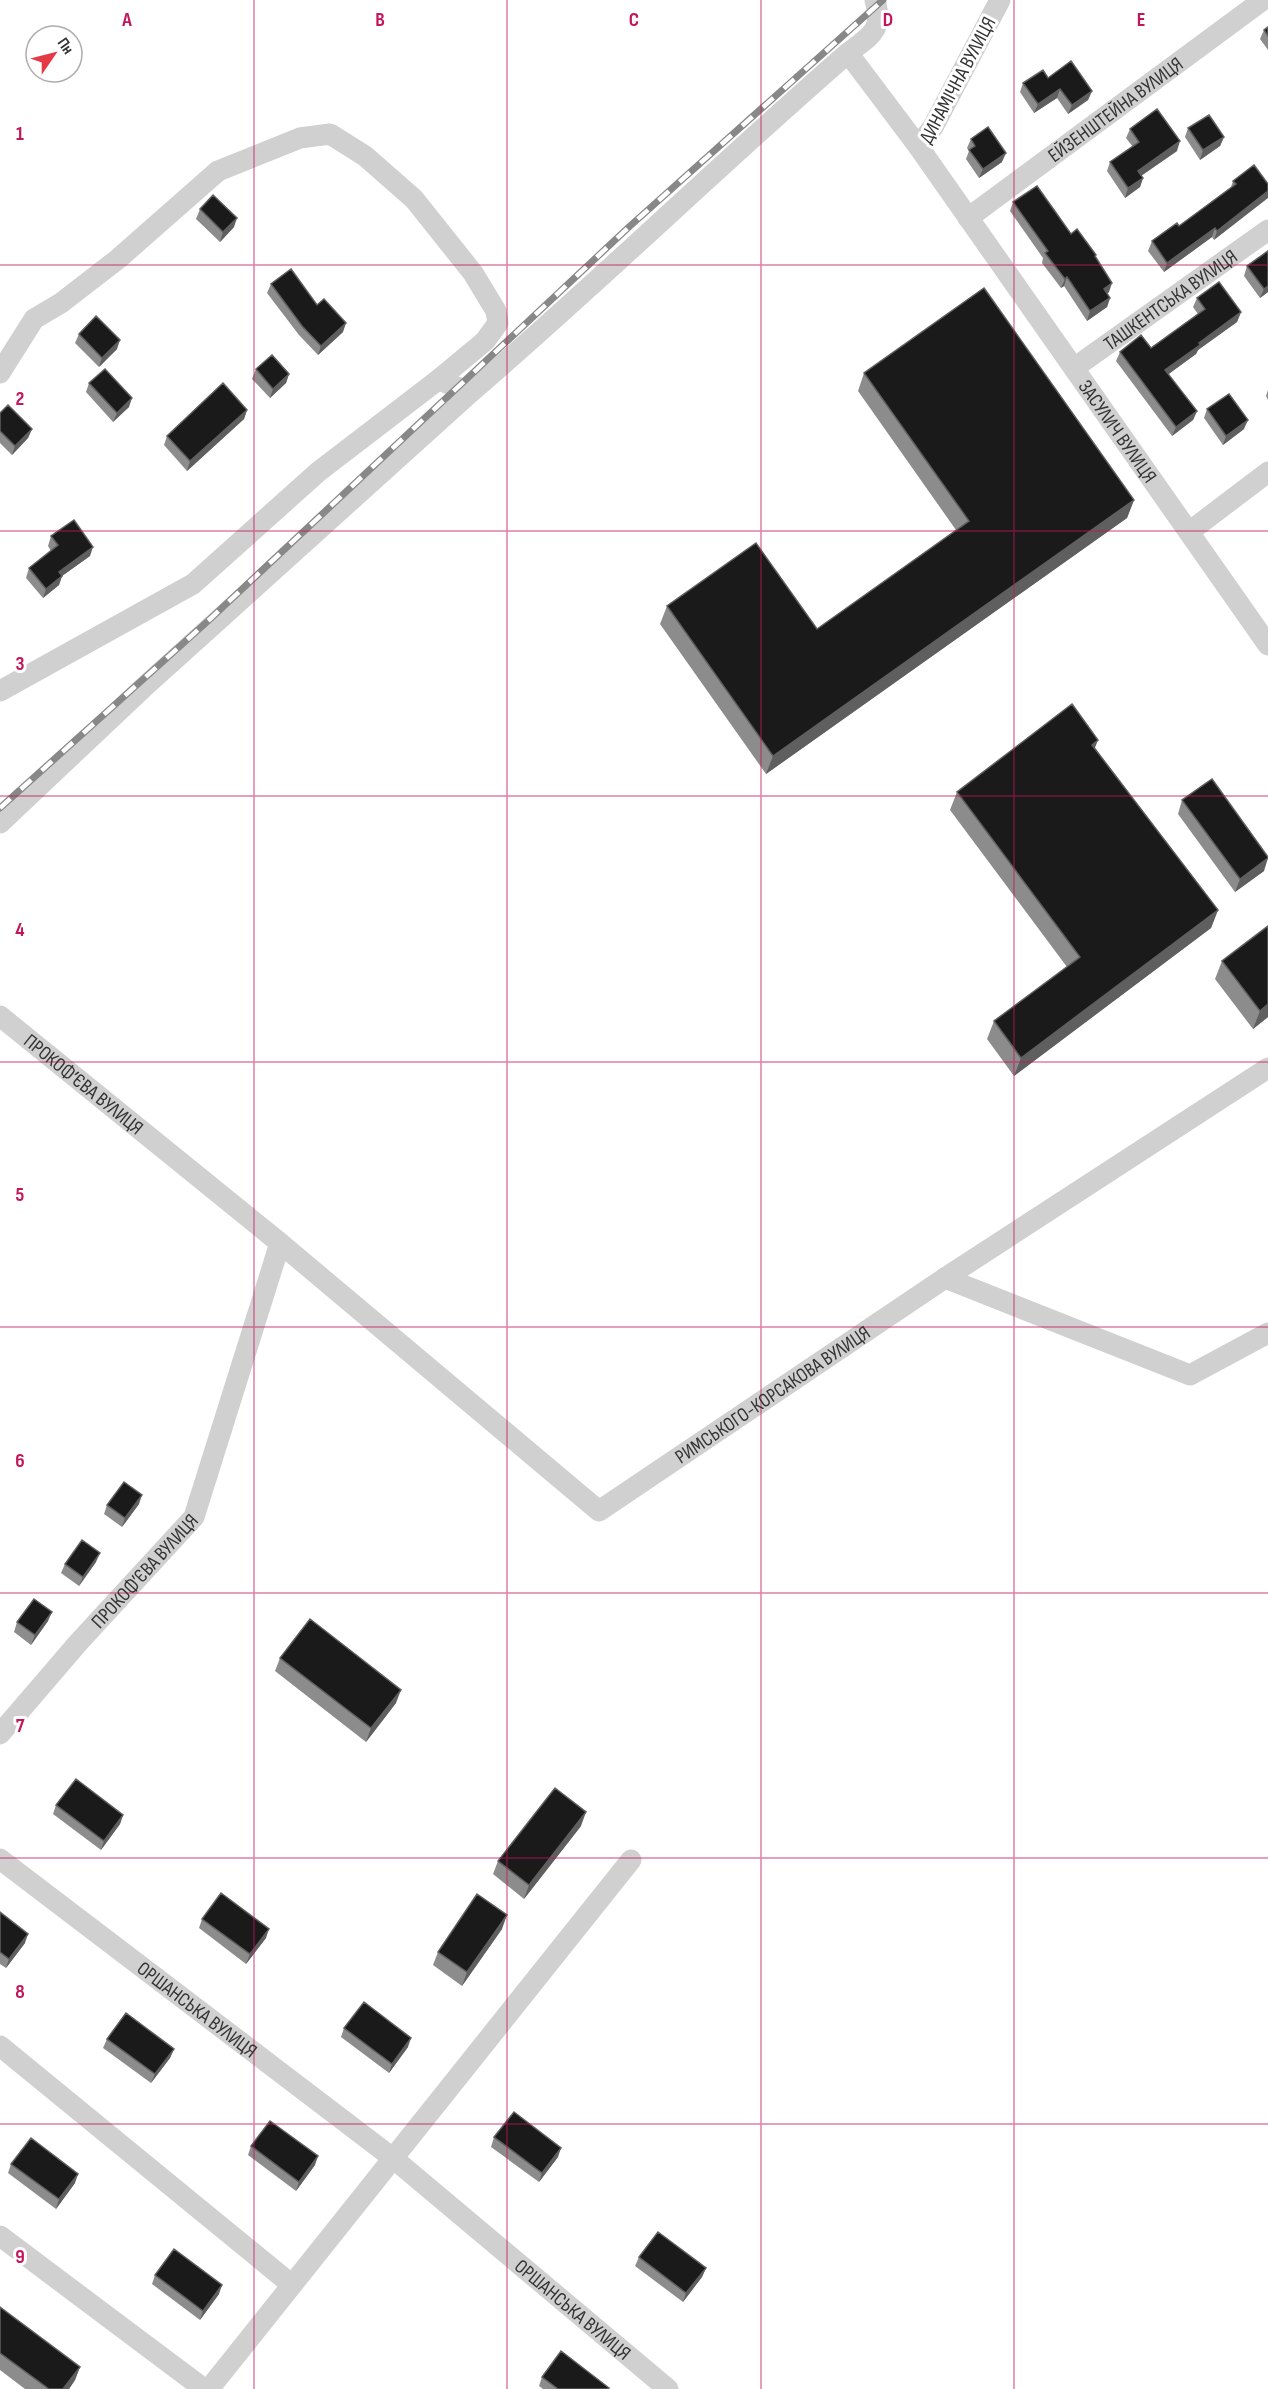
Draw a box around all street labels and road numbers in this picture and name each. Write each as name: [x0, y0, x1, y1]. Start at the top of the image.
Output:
street label: ДИНАМІЧНА ВУЛИЦЯ: [914, 13, 1001, 148]
street label: ЕЙЗЕНШТЕЙНА ВУЛИЦЯ: [1044, 52, 1188, 168]
street label: ТАШКЕНТСЬКА ВУЛИЦЯ: [1099, 245, 1242, 356]
street label: ЗАСУЛИЧ ВУЛИЦЯ: [1073, 376, 1161, 488]
street label: ПРОКОФ’ЄВА ВУЛИЦЯ: [19, 1029, 148, 1140]
street label: РИМСЬКОГО-КОРСАКОВА ВУЛИЦЯ: [671, 1321, 875, 1469]
street label: ПРОКОФ’ЄВА ВУЛИЦЯ: [87, 1509, 204, 1634]
street label: ОРШАНСЬКА ВУЛИЦЯ: [132, 1957, 261, 2063]
street label: ОРШАНСЬКА ВУЛИЦЯ: [509, 2254, 635, 2366]

